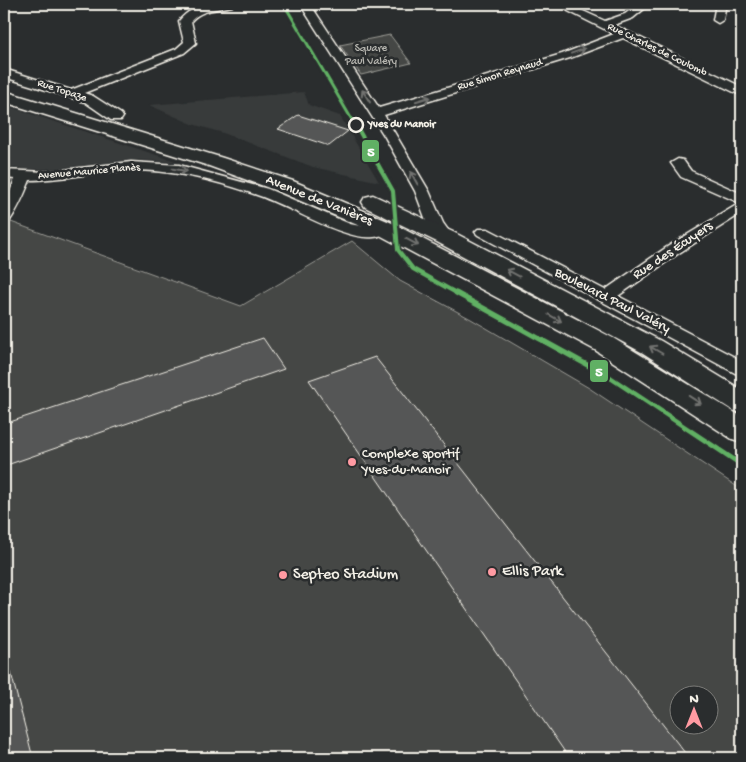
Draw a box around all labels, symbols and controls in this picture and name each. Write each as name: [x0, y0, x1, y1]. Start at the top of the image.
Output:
street label: Rue Charles de Coulomb: [605, 21, 709, 79]
park label: Square Paul Valéry: [344, 43, 398, 68]
one-way arrow: [570, 46, 585, 55]
street label: Rue Simon Reynaud: [456, 56, 545, 94]
street label: Rue Topaze: [36, 77, 89, 105]
one-way arrow: [360, 90, 370, 104]
one-way arrow: [414, 94, 430, 103]
marker: Yves du Manoir: [348, 117, 364, 133]
place label: Yves du Manoir: [366, 119, 437, 131]
line badge: 5: [361, 139, 380, 163]
text: 5: [367, 145, 375, 162]
street label: Avenue Maurice Planès: [37, 161, 141, 182]
one-way arrow: [172, 166, 188, 176]
one-way arrow: [409, 171, 419, 186]
street label: Avenue de Vanières: [263, 172, 376, 231]
street label: Rue des Écuyers: [630, 218, 717, 284]
one-way arrow: [404, 237, 419, 247]
street label: Boulevard Paul Valéry: [550, 264, 673, 338]
one-way arrow: [506, 268, 521, 277]
one-way arrow: [548, 313, 562, 323]
one-way arrow: [650, 344, 664, 354]
line badge: 5: [589, 359, 609, 383]
text: 5: [595, 365, 603, 382]
one-way arrow: [688, 395, 702, 406]
place label: Complexe sportif Yves-du-Manoir: [360, 446, 461, 479]
marker: Complexe sportif Yves-du-Manoir: [346, 456, 358, 468]
place label: Ellis Park: [502, 563, 565, 582]
place label: Septeo Stadium: [293, 566, 399, 585]
marker: Ellis Park: [486, 566, 498, 578]
marker: Septeo Stadium: [277, 569, 289, 581]
north arrow: [668, 684, 718, 734]
text: N: [689, 691, 699, 708]

